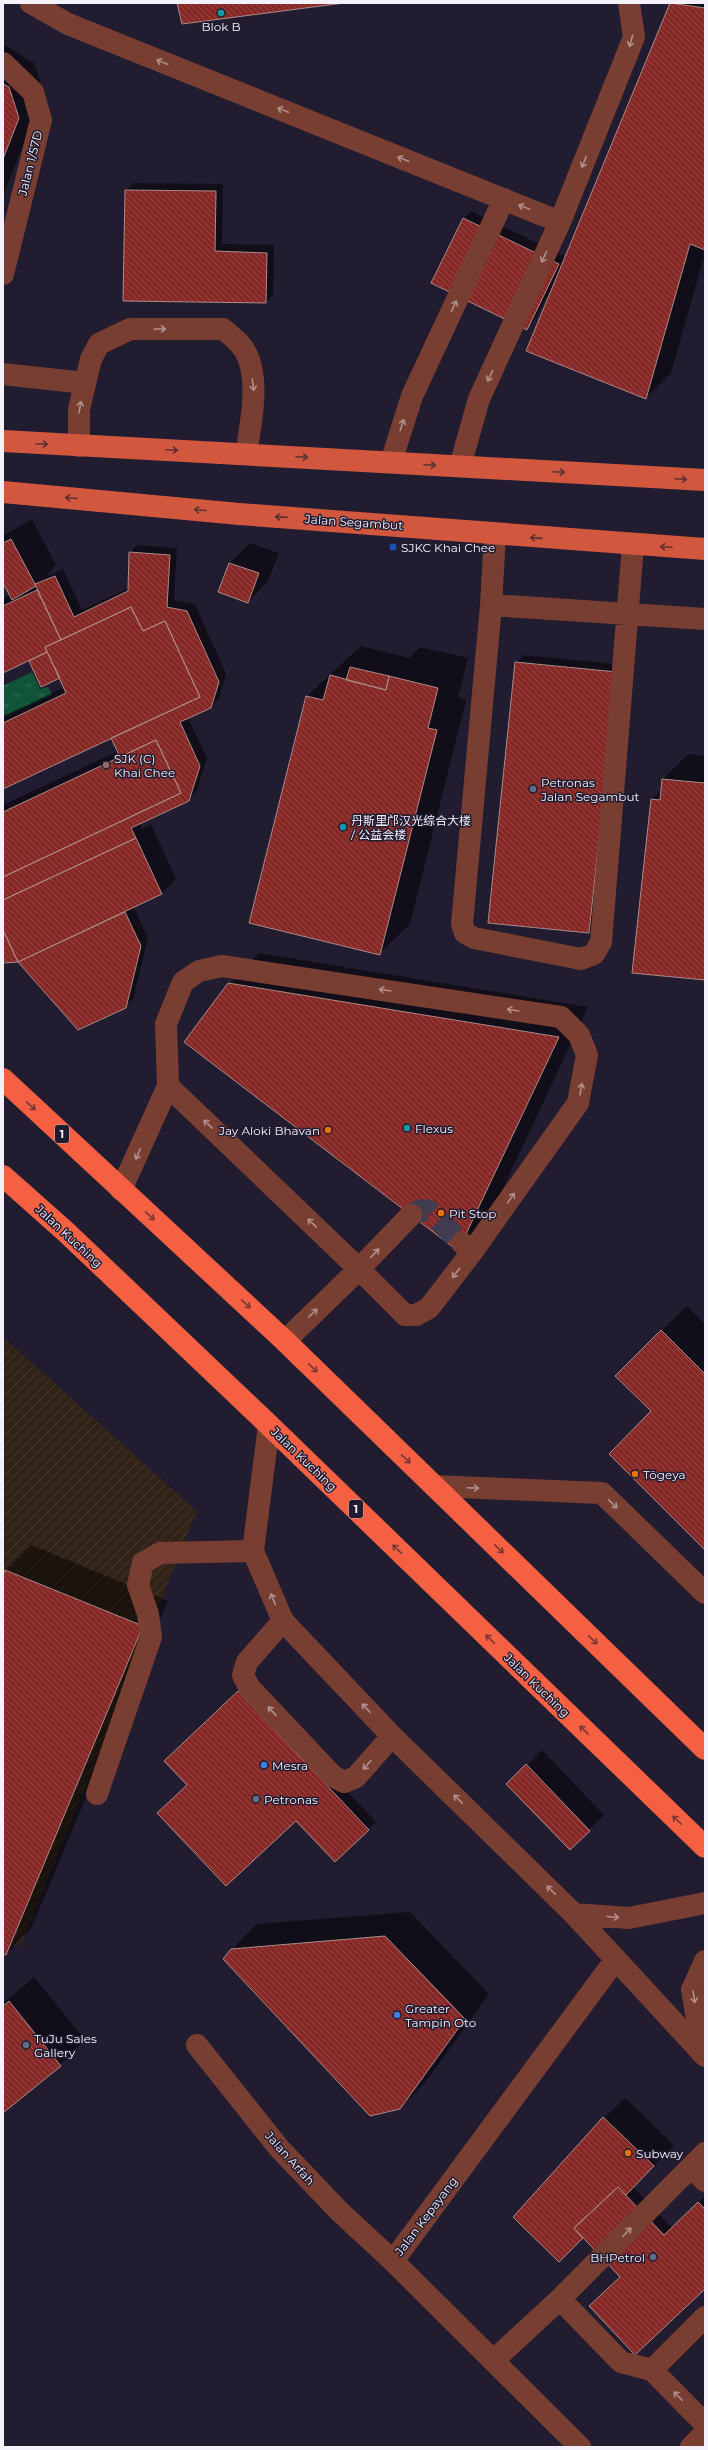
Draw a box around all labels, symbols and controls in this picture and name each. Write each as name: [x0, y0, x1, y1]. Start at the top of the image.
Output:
marker: Blok B: [216, 8, 226, 18]
place label: Blok B: [201, 19, 241, 34]
one-way arrow: [627, 35, 635, 48]
one-way arrow: [156, 57, 168, 65]
one-way arrow: [277, 106, 289, 114]
street label: Jalan 1/57D: [14, 129, 45, 198]
one-way arrow: [398, 154, 410, 162]
one-way arrow: [580, 156, 587, 168]
one-way arrow: [518, 203, 530, 210]
one-way arrow: [540, 251, 547, 263]
one-way arrow: [451, 300, 458, 312]
one-way arrow: [153, 325, 166, 333]
one-way arrow: [486, 369, 493, 381]
one-way arrow: [249, 378, 256, 391]
one-way arrow: [76, 401, 84, 414]
one-way arrow: [399, 419, 406, 432]
one-way arrow: [35, 440, 48, 447]
one-way arrow: [165, 447, 178, 454]
one-way arrow: [295, 454, 308, 461]
one-way arrow: [423, 461, 436, 468]
one-way arrow: [552, 469, 565, 476]
one-way arrow: [674, 475, 687, 482]
one-way arrow: [65, 494, 78, 502]
one-way arrow: [194, 507, 207, 514]
street label: Jalan Segambut: [303, 511, 404, 533]
one-way arrow: [275, 513, 288, 520]
one-way arrow: [530, 534, 543, 541]
place label: SJKC Khai Chee: [401, 540, 495, 555]
marker: SJKC Khai Chee: [388, 542, 398, 552]
one-way arrow: [660, 543, 673, 550]
place label: SJK (C) Khai Chee: [114, 751, 175, 780]
marker: SJK (C) Khai Chee: [101, 760, 111, 770]
place label: Petronas Jalan Segambut: [540, 775, 640, 804]
marker: Petronas Jalan Segambut: [528, 784, 538, 794]
place label: 丹斯里邝汉光综合大楼 / 公益会楼: [350, 813, 471, 842]
marker: 丹斯里邝汉光综合大楼 / 公益会楼: [338, 822, 348, 832]
one-way arrow: [379, 986, 392, 994]
one-way arrow: [507, 1006, 520, 1014]
one-way arrow: [577, 1083, 585, 1096]
one-way arrow: [26, 1101, 37, 1110]
one-way arrow: [203, 1119, 213, 1129]
place label: Flexus: [415, 1121, 453, 1136]
place label: Jay Aloki Bhavan: [218, 1123, 320, 1138]
marker: Flexus: [402, 1123, 412, 1133]
road number: 1: [55, 1125, 69, 1143]
marker: Jay Aloki Bhavan: [323, 1125, 333, 1135]
one-way arrow: [133, 1147, 141, 1159]
one-way arrow: [507, 1192, 515, 1203]
street label: Jalan Kuching: [32, 1201, 105, 1271]
place label: Pit Stop: [449, 1206, 496, 1221]
marker: Pit Stop: [436, 1208, 446, 1218]
one-way arrow: [145, 1211, 155, 1221]
one-way arrow: [307, 1218, 317, 1228]
one-way arrow: [370, 1248, 379, 1258]
one-way arrow: [452, 1267, 460, 1278]
one-way arrow: [241, 1300, 251, 1309]
one-way arrow: [308, 1309, 318, 1318]
one-way arrow: [308, 1363, 318, 1373]
street label: Jalan Kuching: [267, 1423, 340, 1494]
one-way arrow: [401, 1454, 411, 1463]
place label: Tōgeya: [643, 1467, 686, 1482]
marker: Tōgeya: [630, 1469, 640, 1479]
one-way arrow: [466, 1484, 479, 1491]
one-way arrow: [608, 1499, 618, 1508]
road number: 1: [349, 1500, 363, 1518]
one-way arrow: [392, 1544, 402, 1554]
one-way arrow: [494, 1544, 504, 1554]
one-way arrow: [269, 1593, 277, 1605]
one-way arrow: [485, 1634, 495, 1644]
one-way arrow: [588, 1635, 598, 1645]
street label: Jalan Kuching: [500, 1649, 573, 1720]
one-way arrow: [361, 1703, 371, 1713]
one-way arrow: [268, 1706, 277, 1717]
one-way arrow: [579, 1725, 589, 1735]
place label: Mesra: [272, 1758, 308, 1773]
marker: Mesra: [259, 1760, 269, 1770]
one-way arrow: [362, 1760, 371, 1770]
place label: Petronas: [264, 1792, 318, 1807]
marker: Petronas: [251, 1794, 261, 1804]
one-way arrow: [453, 1795, 463, 1804]
one-way arrow: [672, 1815, 682, 1825]
one-way arrow: [546, 1885, 556, 1895]
one-way arrow: [606, 1913, 619, 1921]
one-way arrow: [690, 1990, 698, 2003]
place label: Greater Tampin Oto: [405, 2001, 476, 2030]
marker: Greater Tampin Oto: [392, 2010, 402, 2020]
place label: TuJu Sales Gallery: [34, 2031, 97, 2060]
marker: TuJu Sales Gallery: [21, 2040, 31, 2050]
street label: Jalan Arfah: [261, 2127, 318, 2188]
place label: Subway: [636, 2146, 684, 2161]
marker: Subway: [623, 2148, 633, 2158]
street label: Jalan Kepayang: [391, 2174, 461, 2259]
one-way arrow: [622, 2227, 631, 2237]
place label: BHPetrol: [590, 2250, 645, 2265]
marker: BHPetrol: [648, 2252, 658, 2262]
one-way arrow: [673, 2391, 682, 2401]

